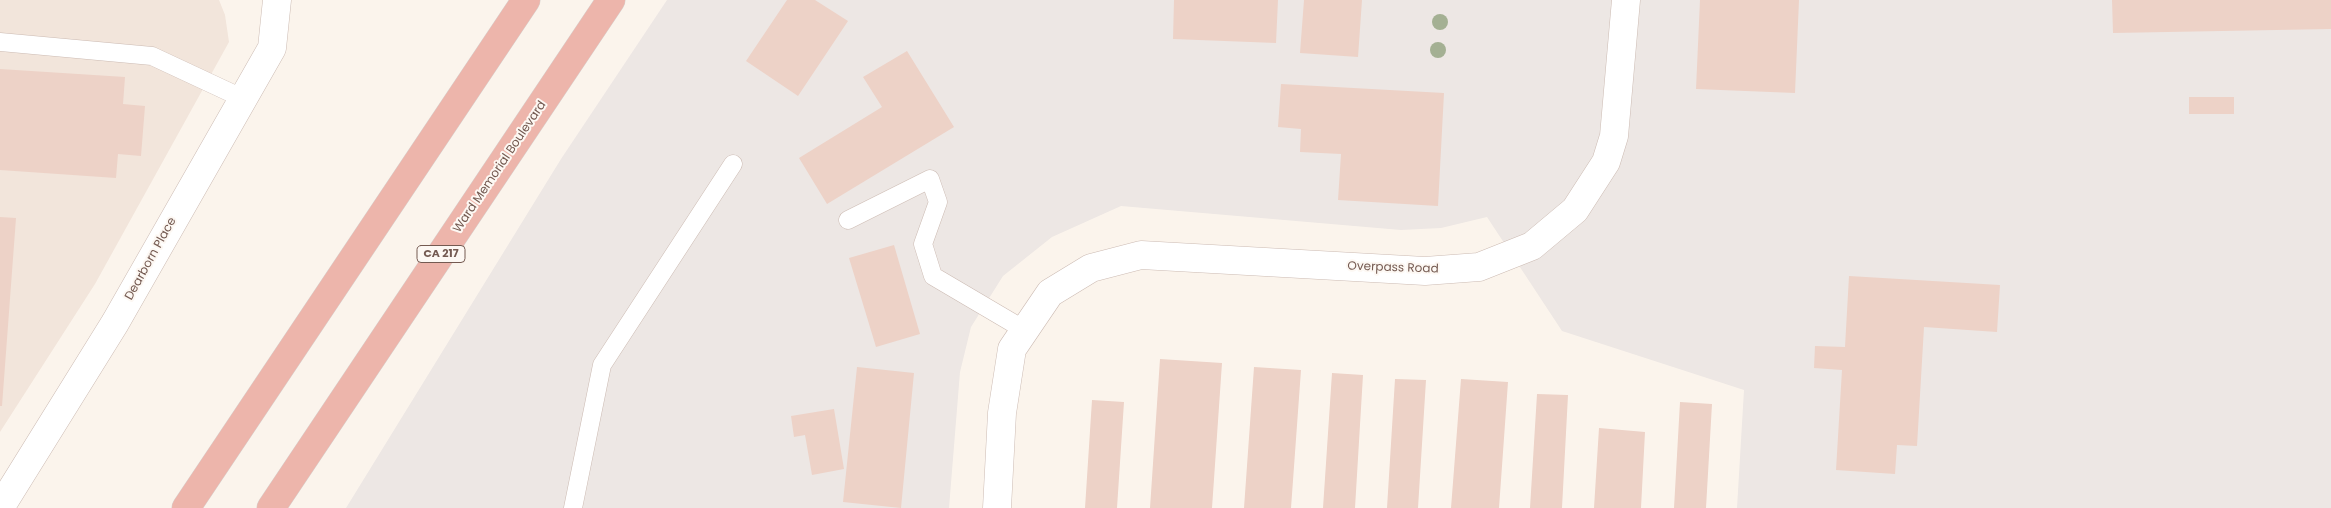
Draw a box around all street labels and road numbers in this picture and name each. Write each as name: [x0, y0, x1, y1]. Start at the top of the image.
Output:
street label: Ward Memorial Boulevard: [451, 98, 549, 236]
street label: Dearborn Place: [122, 215, 180, 303]
road number: CA 217: [417, 245, 465, 262]
street label: Overpass Road: [1347, 259, 1439, 277]

